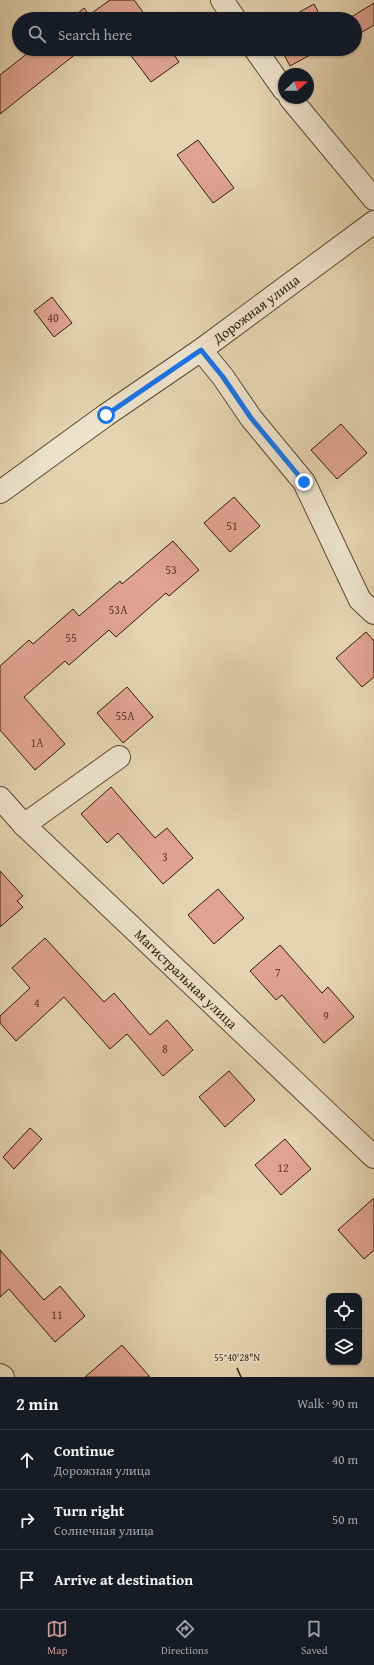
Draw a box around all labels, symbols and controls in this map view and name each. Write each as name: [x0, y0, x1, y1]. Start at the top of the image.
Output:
search box: [12, 12, 362, 56]
icon: search: [26, 23, 48, 45]
text: Search here: [58, 24, 132, 45]
north arrow: [278, 68, 314, 104]
street label: Дорожная улица: [208, 270, 304, 349]
house number: 40: [47, 309, 59, 326]
route start: [97, 406, 115, 424]
route end: [295, 473, 313, 491]
house number: 51: [226, 517, 238, 534]
house number: 53: [165, 561, 177, 578]
house number: 53А: [109, 601, 128, 618]
house number: 55: [65, 629, 77, 646]
house number: 55А: [116, 707, 135, 724]
house number: 1А: [30, 734, 44, 751]
house number: 3: [162, 848, 168, 865]
street label: Магистральная улица: [130, 925, 242, 1034]
house number: 7: [275, 964, 281, 981]
house number: 4: [34, 994, 40, 1011]
house number: 9: [323, 1007, 329, 1024]
house number: 8: [162, 1040, 168, 1057]
house number: 12: [277, 1159, 289, 1176]
map controls: [326, 1293, 362, 1365]
button: locate: [326, 1293, 362, 1329]
house number: 11: [51, 1306, 63, 1323]
button: layers: [326, 1329, 362, 1365]
text: 55°40'28"N: [214, 1350, 260, 1365]
text: 2 min: [16, 1391, 58, 1416]
text: Walk · 90 m: [297, 1394, 358, 1413]
text: Continue: [54, 1440, 115, 1461]
icon: ahead: [16, 1449, 38, 1471]
text: 40 m: [332, 1450, 358, 1469]
text: Дорожная улица: [54, 1461, 150, 1480]
text: Turn right: [54, 1500, 125, 1521]
icon: right: [16, 1509, 38, 1531]
text: 50 m: [332, 1510, 358, 1529]
text: Солнечная улица: [54, 1521, 154, 1540]
icon: arrive: [16, 1569, 38, 1591]
text: Arrive at destination: [54, 1569, 193, 1590]
tab: Map: [46, 1618, 68, 1658]
tab: Directions: [161, 1618, 208, 1658]
tab: Saved: [301, 1618, 328, 1658]

